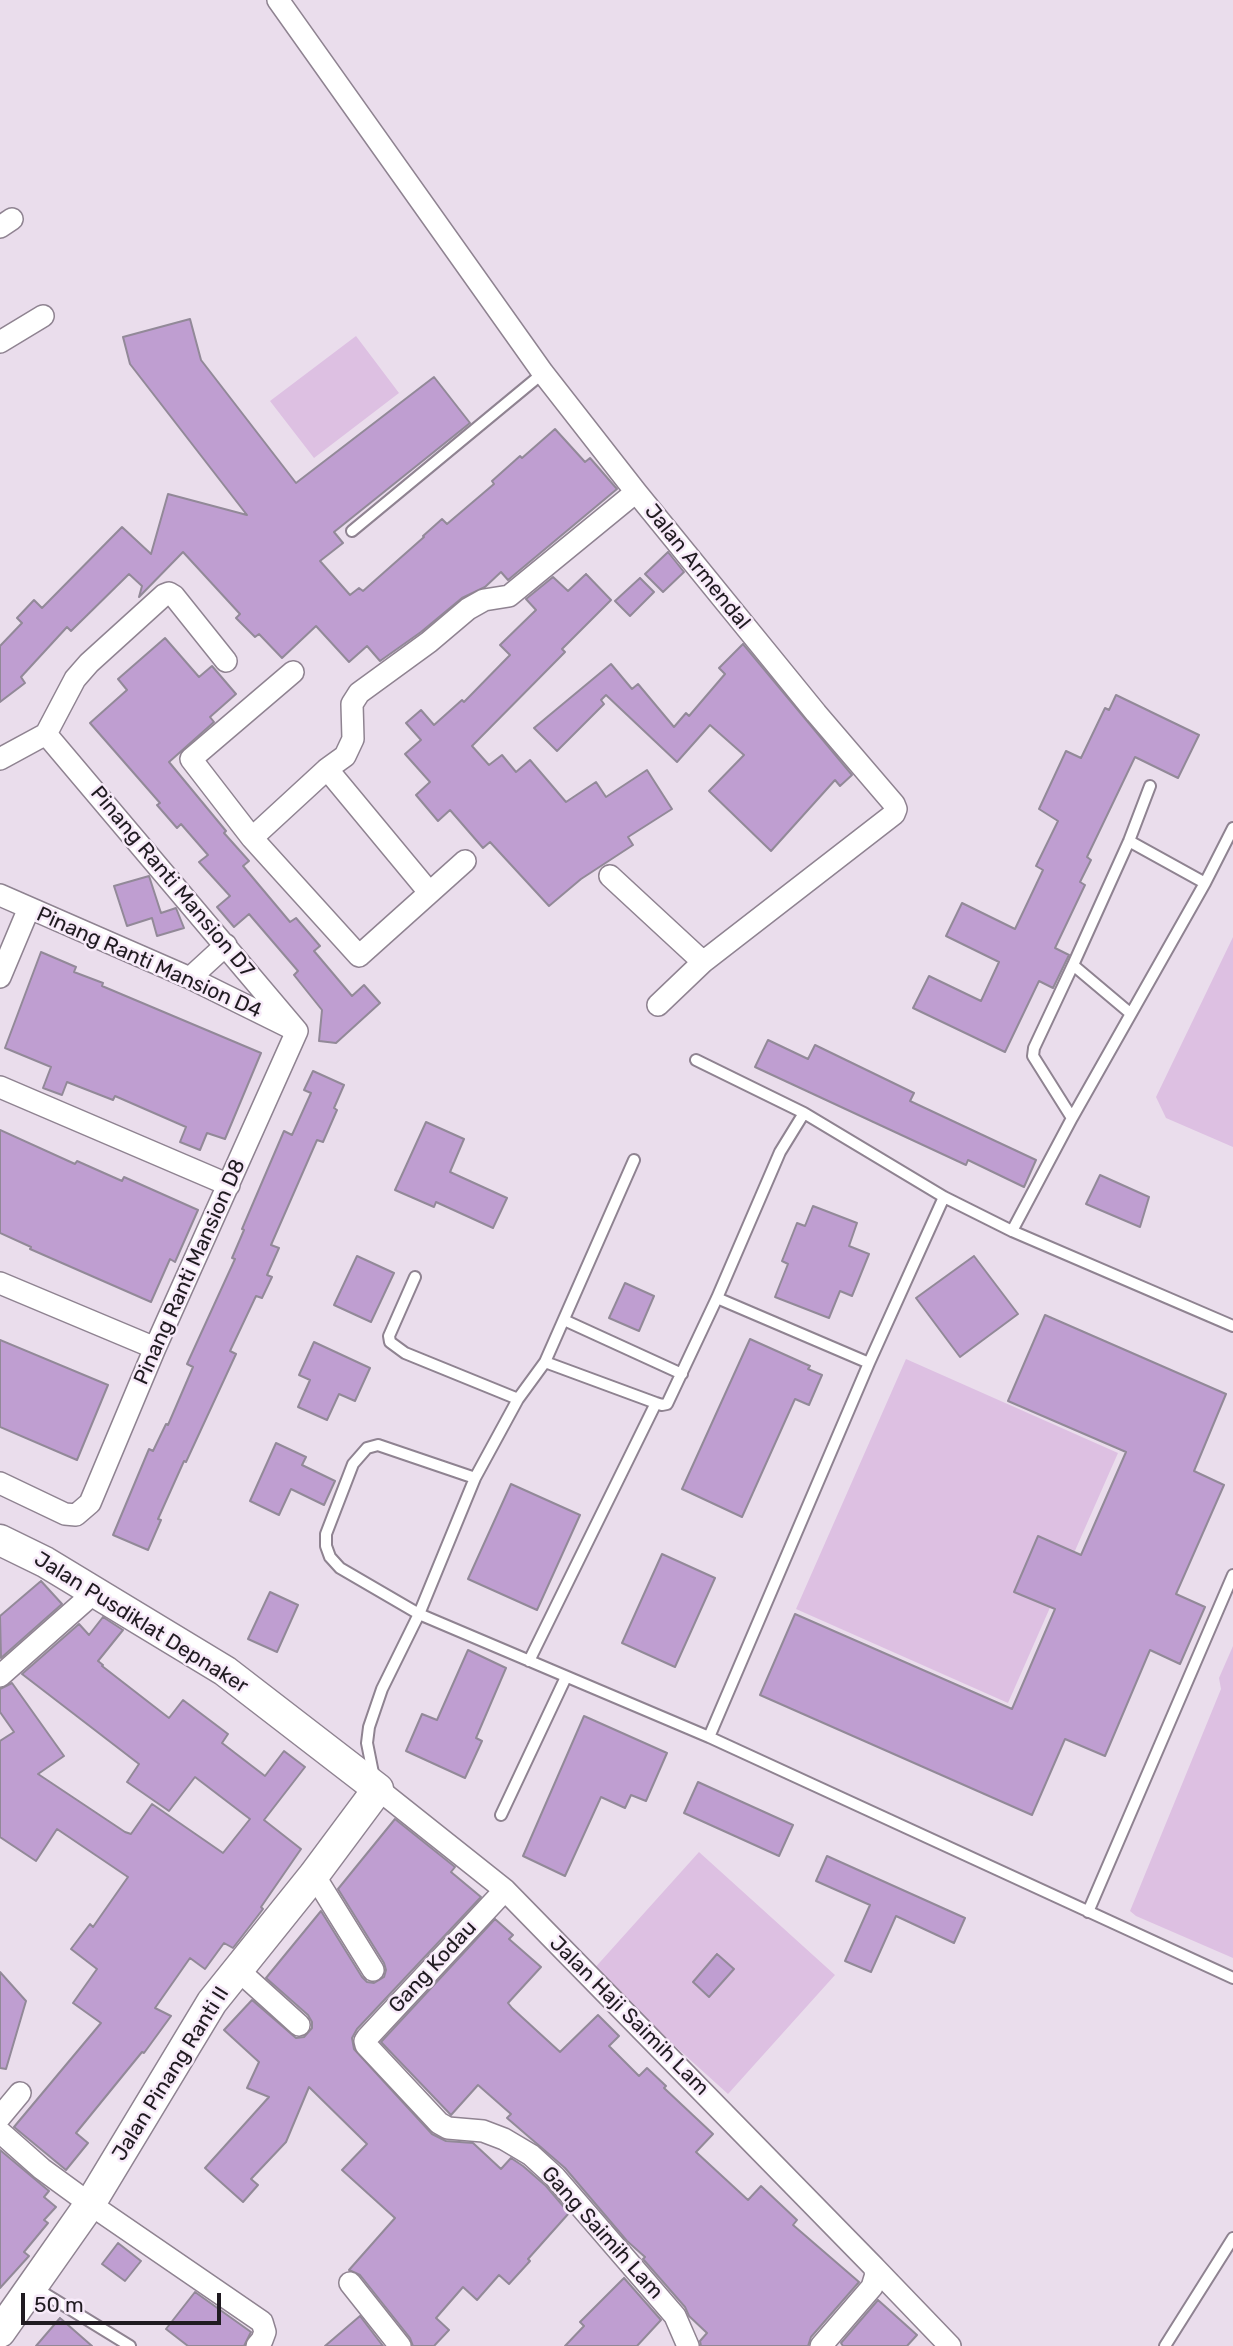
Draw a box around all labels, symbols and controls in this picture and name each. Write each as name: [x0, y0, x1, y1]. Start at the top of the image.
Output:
street label: Jalan Armendal: [639, 499, 755, 635]
street label: Pinang Ranti Mansion D7: [85, 781, 259, 983]
street label: Pinang Ranti Mansion D4: [32, 902, 266, 1024]
street label: Pinang Ranti Mansion D8: [129, 1155, 251, 1389]
street label: Jalan Pusdiklat Depnaker: [29, 1547, 253, 1699]
street label: Gang Kodau: [384, 1916, 482, 2018]
street label: Jalan Haji Saimih Lam: [544, 1931, 714, 2101]
street label: Jalan Pinang Ranti II: [107, 1982, 235, 2166]
street label: Gang Saimih Lam: [536, 2161, 668, 2305]
scale bar: [24, 2280, 224, 2324]
text: 50 m: [34, 2292, 84, 2317]

